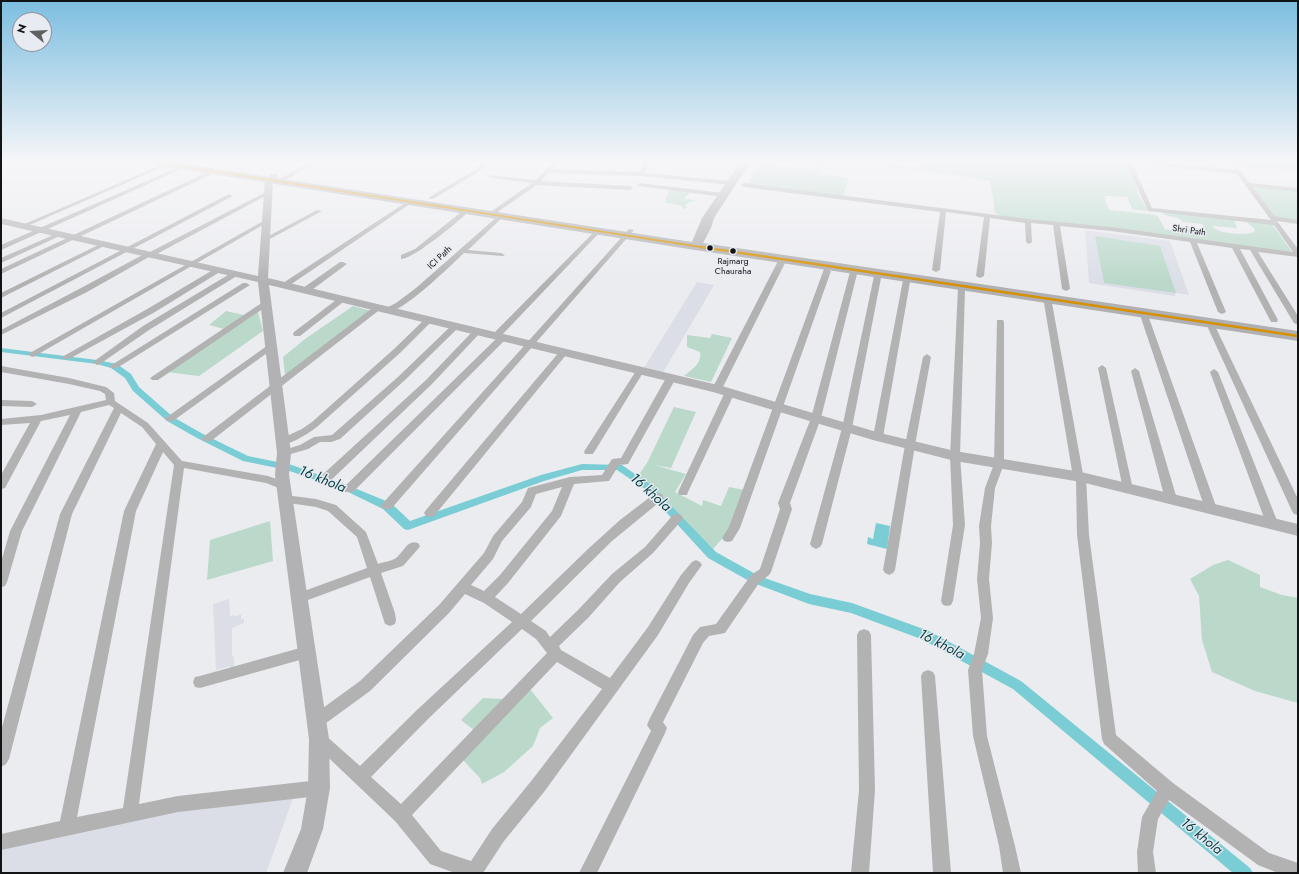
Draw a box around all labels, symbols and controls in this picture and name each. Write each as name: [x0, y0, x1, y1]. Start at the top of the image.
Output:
north arrow: [12, 12, 52, 52]
text: N: [13, 22, 30, 35]
street label: Shri Path: [1172, 223, 1206, 239]
unlabelled marker: [705, 243, 715, 253]
street label: ICI Path: [426, 244, 454, 272]
marker: Rajmarg Chauraha: [728, 246, 738, 256]
place label: Rajmarg Chauraha: [715, 257, 751, 278]
water label: 16 khola: [296, 463, 348, 497]
water label: 16 khola: [626, 470, 674, 516]
water label: 16 khola: [915, 626, 967, 664]
water label: 16 khola: [1176, 815, 1226, 859]

